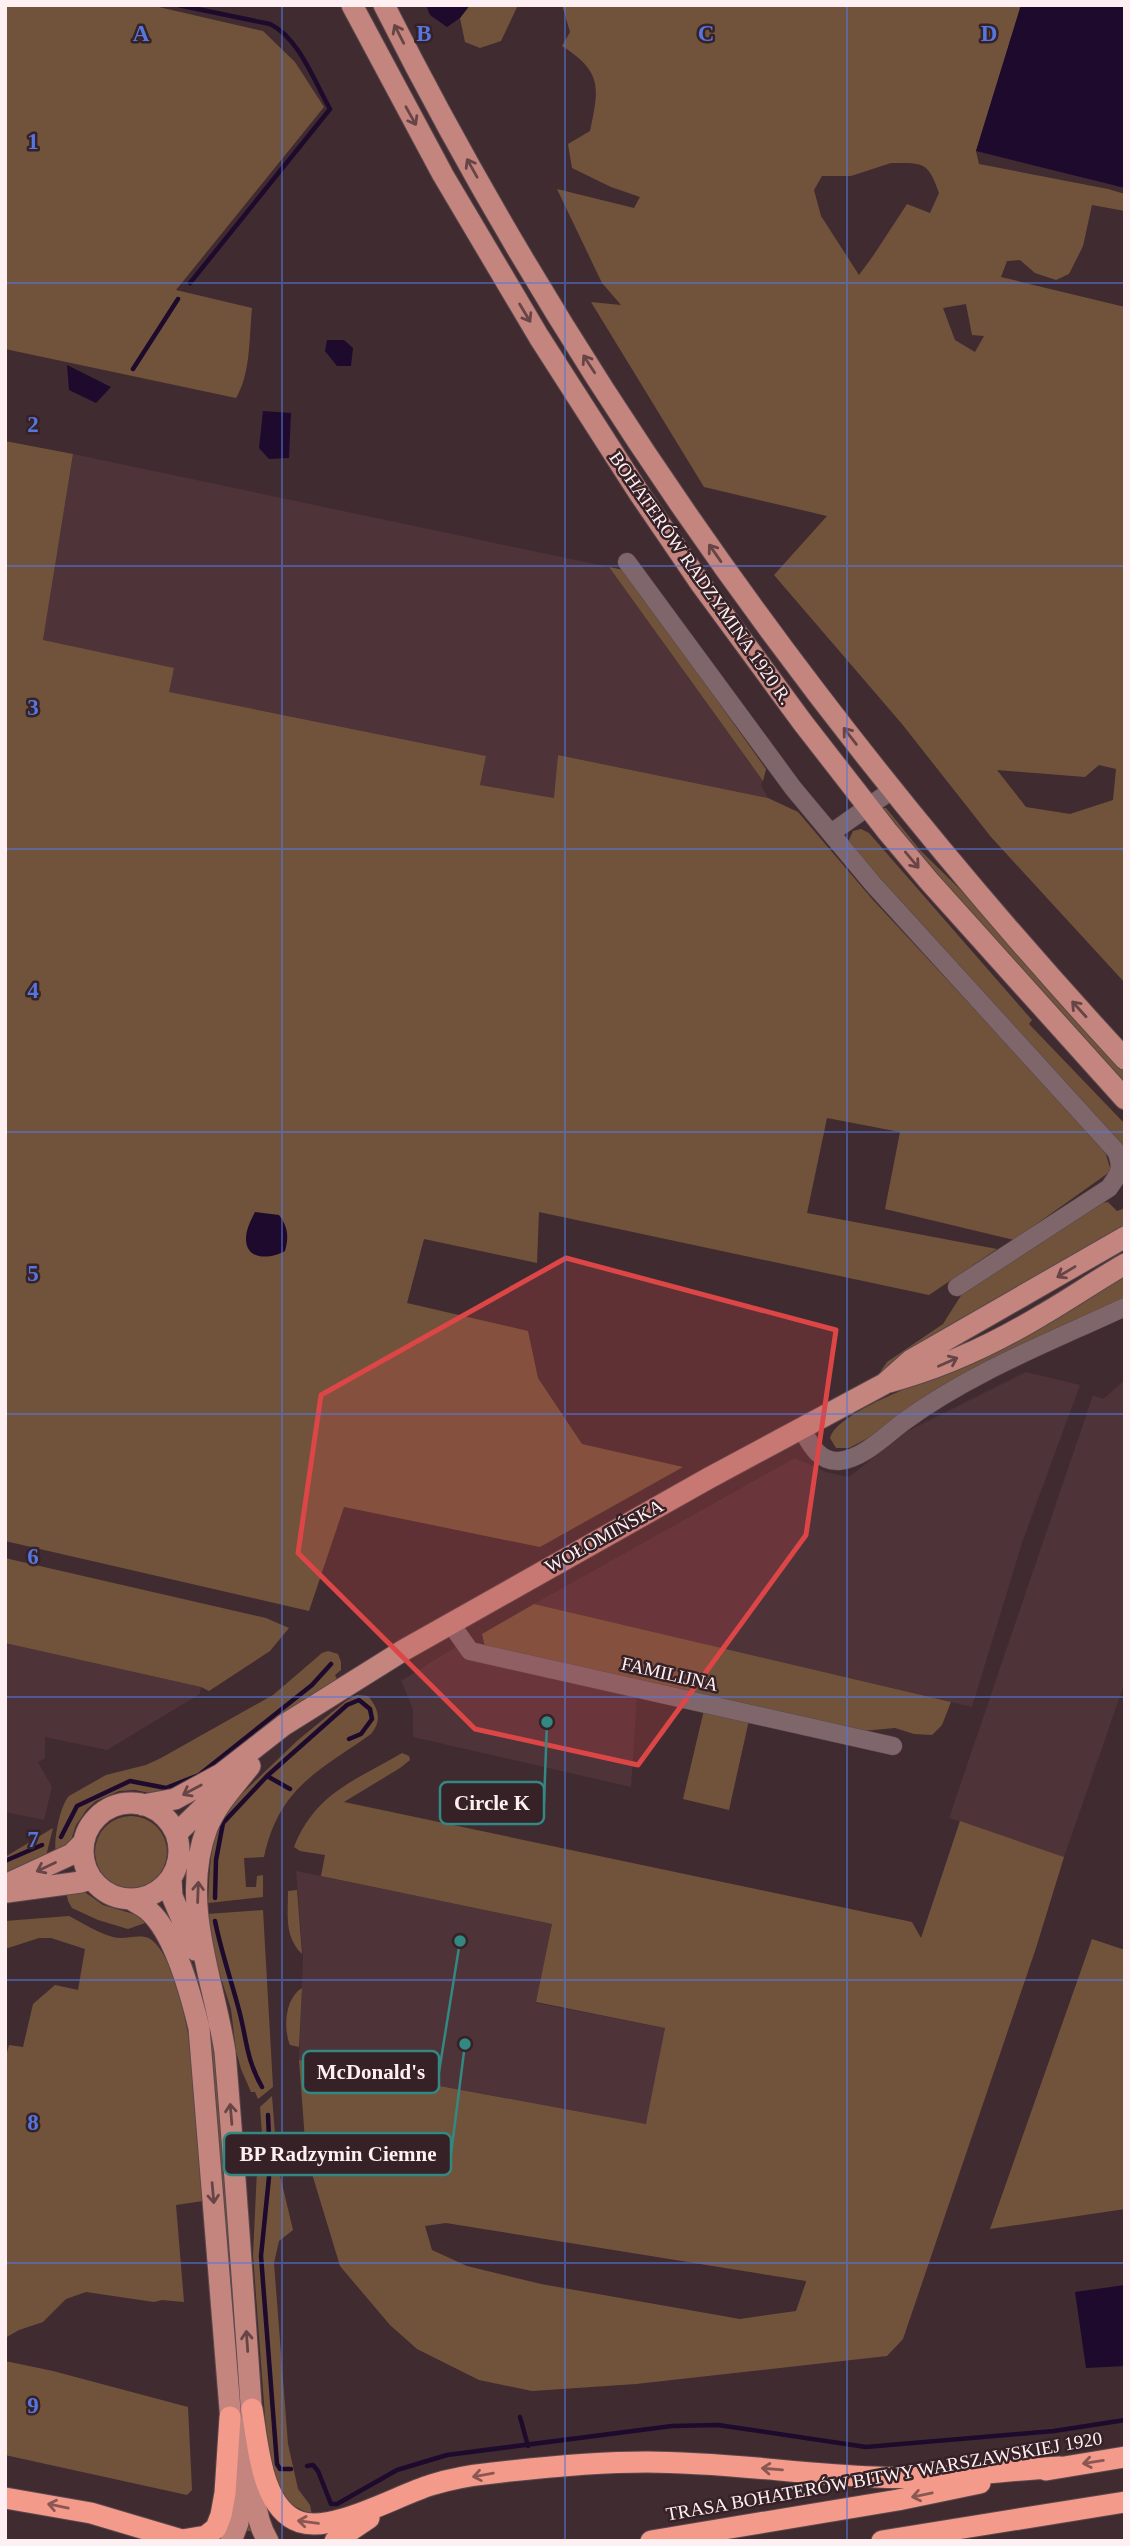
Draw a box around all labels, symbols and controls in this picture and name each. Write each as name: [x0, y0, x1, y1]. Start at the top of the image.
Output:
text: A: [133, 21, 150, 46]
text: B: [416, 21, 432, 46]
text: C: [698, 21, 714, 46]
text: D: [981, 21, 997, 46]
one-way arrow: [391, 24, 405, 45]
one-way arrow: [405, 105, 418, 126]
text: 1: [27, 129, 39, 154]
one-way arrow: [465, 159, 479, 179]
one-way arrow: [518, 302, 532, 322]
one-way arrow: [581, 354, 595, 374]
text: 2: [27, 412, 39, 437]
street label: BOHATERÓW RADZYMINA 1920 R.: [605, 448, 797, 708]
one-way arrow: [708, 544, 722, 563]
text: 3: [27, 695, 39, 720]
one-way arrow: [843, 727, 858, 745]
one-way arrow: [904, 851, 919, 869]
text: 4: [27, 978, 39, 1003]
one-way arrow: [1071, 1000, 1087, 1018]
text: 5: [27, 1261, 39, 1286]
one-way arrow: [1056, 1265, 1076, 1279]
one-way arrow: [937, 1355, 958, 1368]
street label: WOŁOMIŃSKA: [541, 1495, 667, 1577]
text: 6: [27, 1544, 39, 1569]
street label: FAMILIJNA: [619, 1653, 721, 1695]
callout: Circle K: [440, 1782, 544, 1824]
one-way arrow: [182, 1783, 202, 1797]
text: Circle K: [454, 1791, 531, 1815]
text: 7: [27, 1827, 39, 1852]
one-way arrow: [36, 1860, 57, 1874]
one-way arrow: [191, 1881, 204, 1904]
callout: McDonald's: [303, 2051, 439, 2093]
text: McDonald's: [317, 2060, 425, 2084]
one-way arrow: [224, 2104, 237, 2126]
text: 8: [27, 2110, 39, 2135]
callout: BP Radzymin Ciemne: [224, 2133, 451, 2175]
text: BP Radzymin Ciemne: [239, 2142, 437, 2166]
one-way arrow: [207, 2181, 220, 2204]
one-way arrow: [240, 2331, 253, 2353]
text: 9: [27, 2393, 39, 2418]
street label: TRASA BOHATERÓW BITWY WARSZAWSKIEJ 1920: [664, 2427, 1104, 2525]
one-way arrow: [1082, 2456, 1104, 2469]
one-way arrow: [761, 2462, 784, 2475]
one-way arrow: [472, 2469, 495, 2482]
one-way arrow: [911, 2489, 934, 2503]
one-way arrow: [47, 2499, 70, 2513]
one-way arrow: [297, 2515, 320, 2528]

